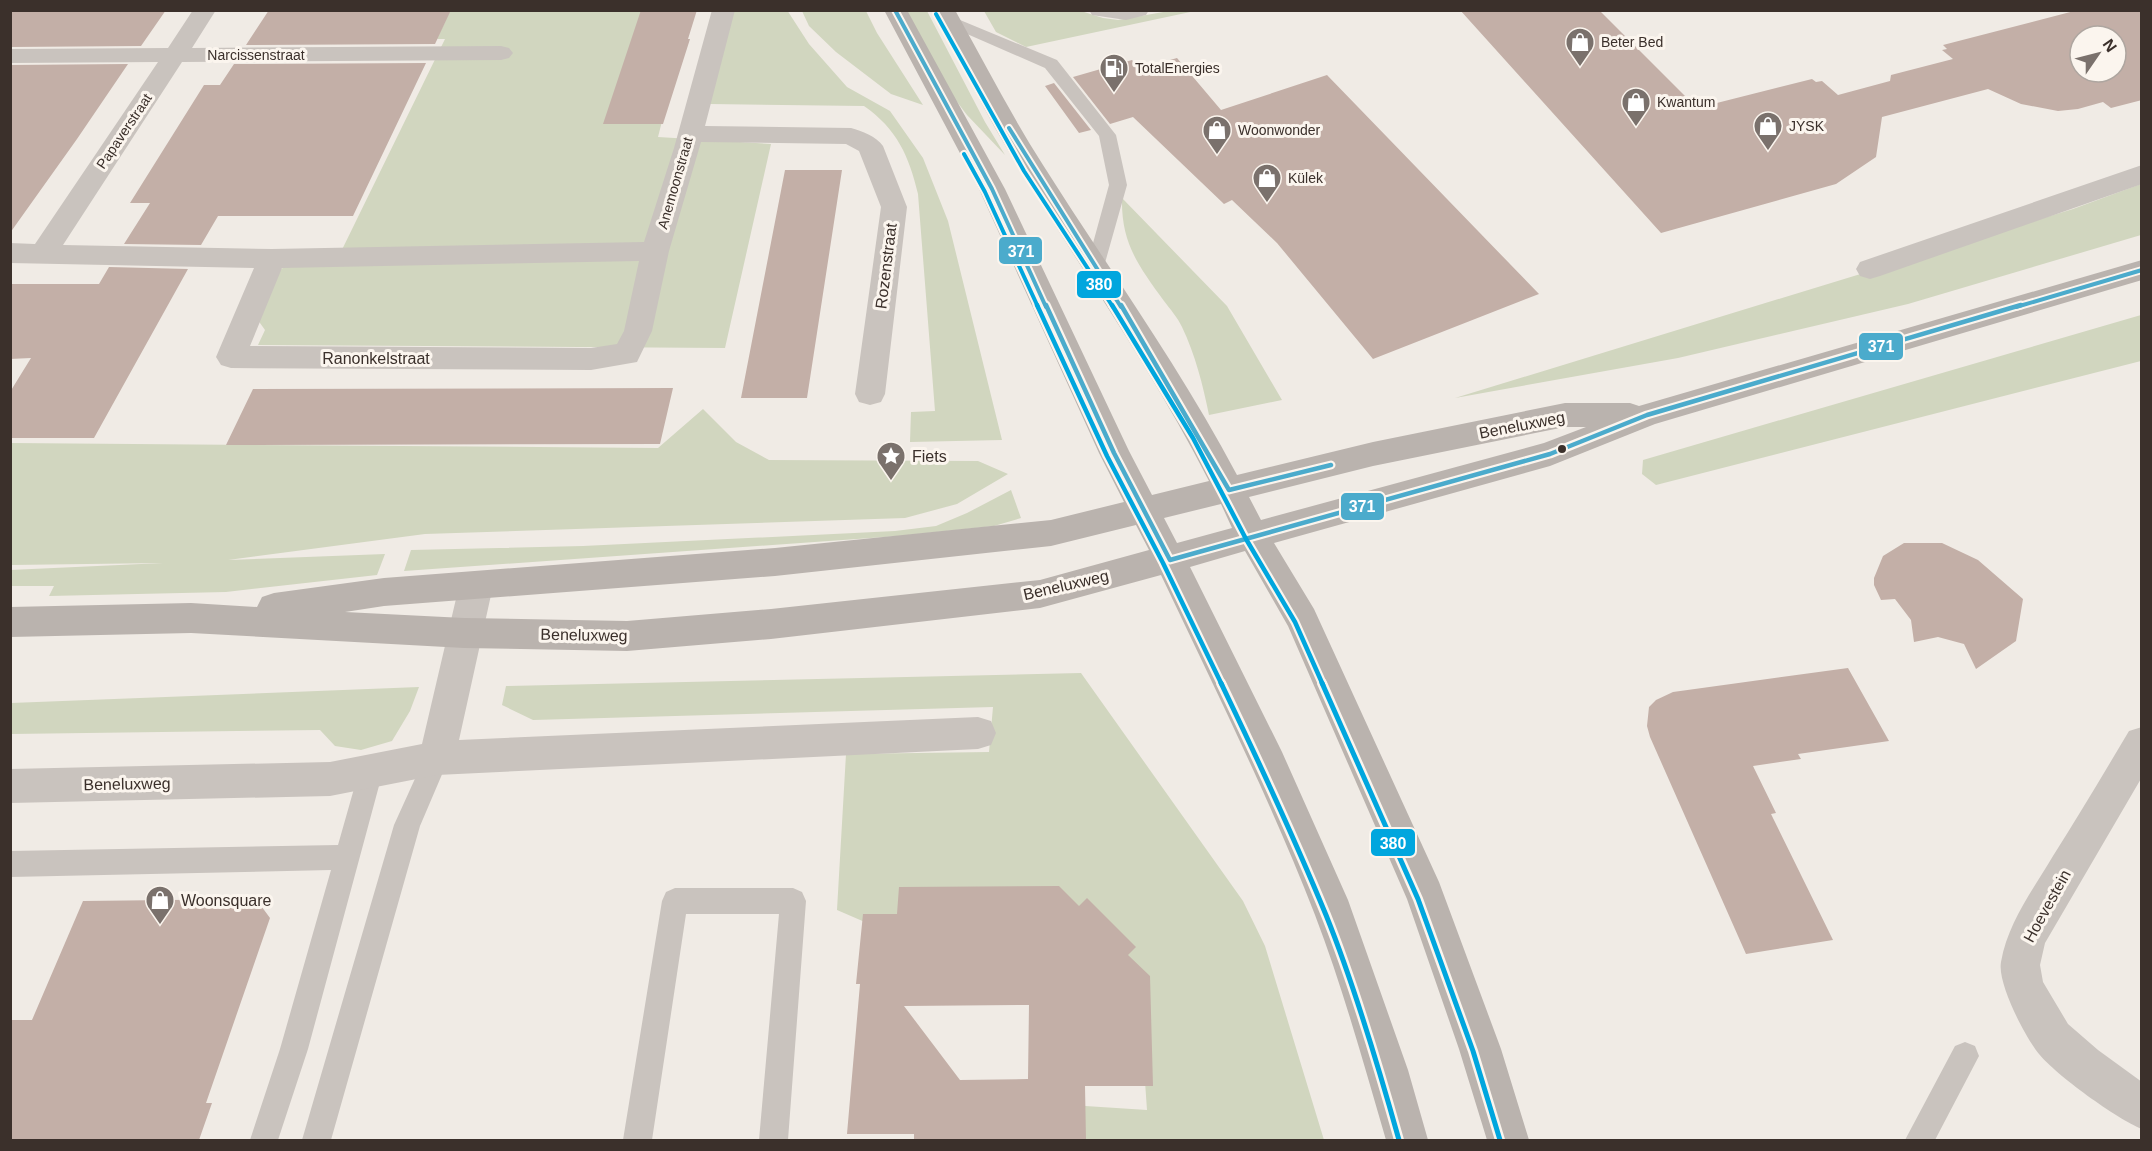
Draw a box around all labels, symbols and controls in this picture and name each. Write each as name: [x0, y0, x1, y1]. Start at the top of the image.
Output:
north arrow: [2068, 24, 2128, 84]
shop icon: Beter Bed: [1564, 26, 1596, 68]
place label: Beter Bed: [1601, 34, 1663, 50]
text: N: [2100, 36, 2120, 55]
street label: Narcissenstraat: [207, 47, 305, 63]
fuel station icon: TotalEnergies: [1098, 52, 1130, 94]
place label: TotalEnergies: [1135, 60, 1220, 76]
shop icon: Kwantum: [1620, 86, 1652, 128]
street label: Papaverstraat: [93, 90, 155, 172]
place label: Kwantum: [1657, 94, 1715, 110]
shop icon: JYSK: [1752, 110, 1784, 152]
shop icon: Woonwonder: [1201, 114, 1233, 156]
place label: JYSK: [1789, 118, 1825, 134]
place label: Woonwonder: [1238, 122, 1321, 138]
street label: Anemoonstraat: [654, 135, 696, 231]
shop icon: Külek: [1251, 162, 1283, 204]
place label: Külek: [1288, 170, 1324, 186]
street label: Rozenstraat: [872, 222, 900, 310]
line badge: 371: [998, 236, 1043, 265]
text: 371: [1008, 243, 1034, 260]
line badge: 380: [1076, 270, 1122, 299]
text: 380: [1086, 276, 1112, 293]
line badge: 371: [1858, 332, 1904, 361]
text: 371: [1868, 338, 1894, 355]
street label: Ranonkelstraat: [322, 350, 430, 367]
street label: Beneluxweg: [1478, 408, 1566, 442]
place icon: Fiets: [875, 440, 907, 482]
unlabelled marker: [1556, 443, 1568, 455]
place label: Fiets: [912, 448, 947, 465]
line badge: 371: [1340, 492, 1385, 521]
text: 371: [1349, 498, 1375, 515]
street label: Beneluxweg: [1022, 567, 1110, 603]
street label: Beneluxweg: [540, 626, 628, 644]
street label: Beneluxweg: [83, 775, 171, 793]
line badge: 380: [1370, 828, 1416, 857]
text: 380: [1380, 835, 1406, 852]
street label: Hoevestein: [2020, 867, 2074, 945]
shop icon: Woonsquare: [144, 884, 176, 926]
place label: Woonsquare: [181, 892, 272, 909]

